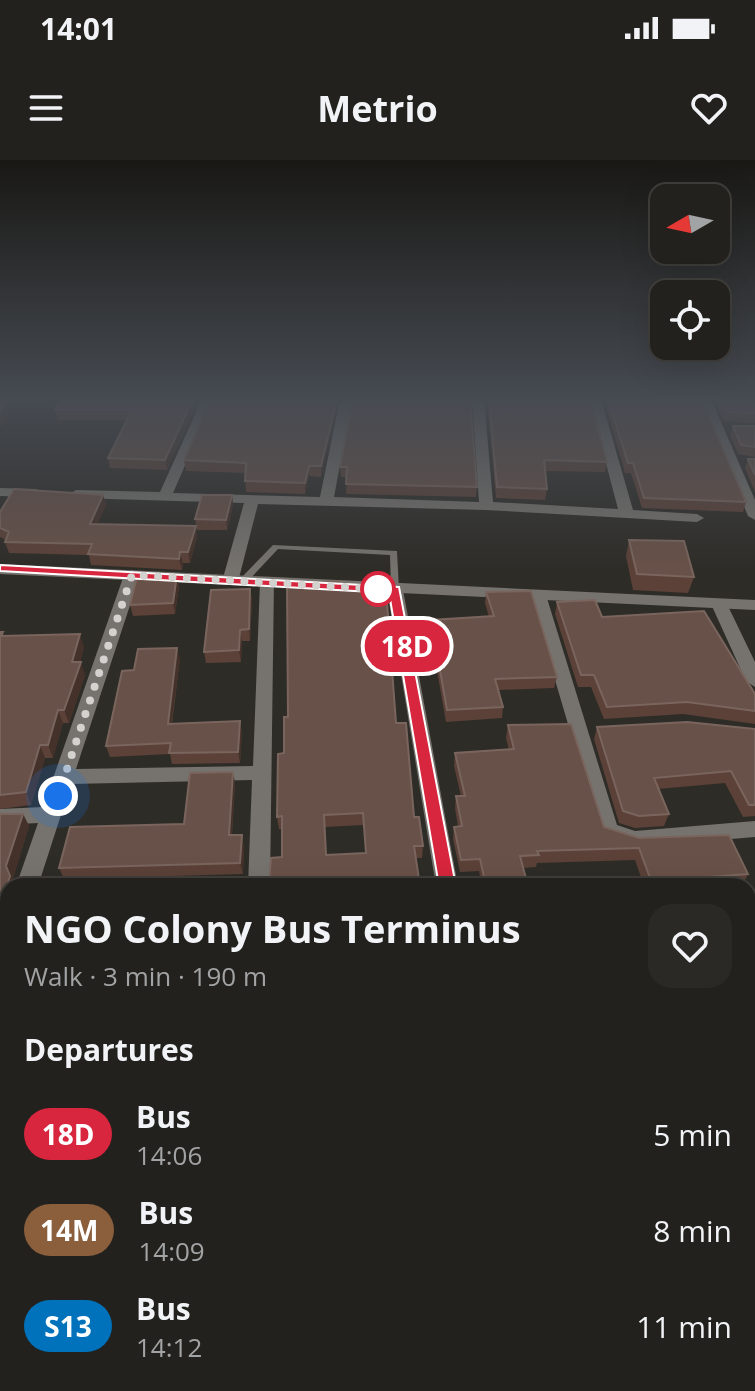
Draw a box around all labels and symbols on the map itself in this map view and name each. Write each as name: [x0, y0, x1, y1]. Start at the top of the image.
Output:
north arrow: [650, 184, 730, 264]
unlabelled marker: [361, 572, 395, 606]
line badge: 18D: [361, 620, 453, 672]
your location: [38, 776, 78, 816]

